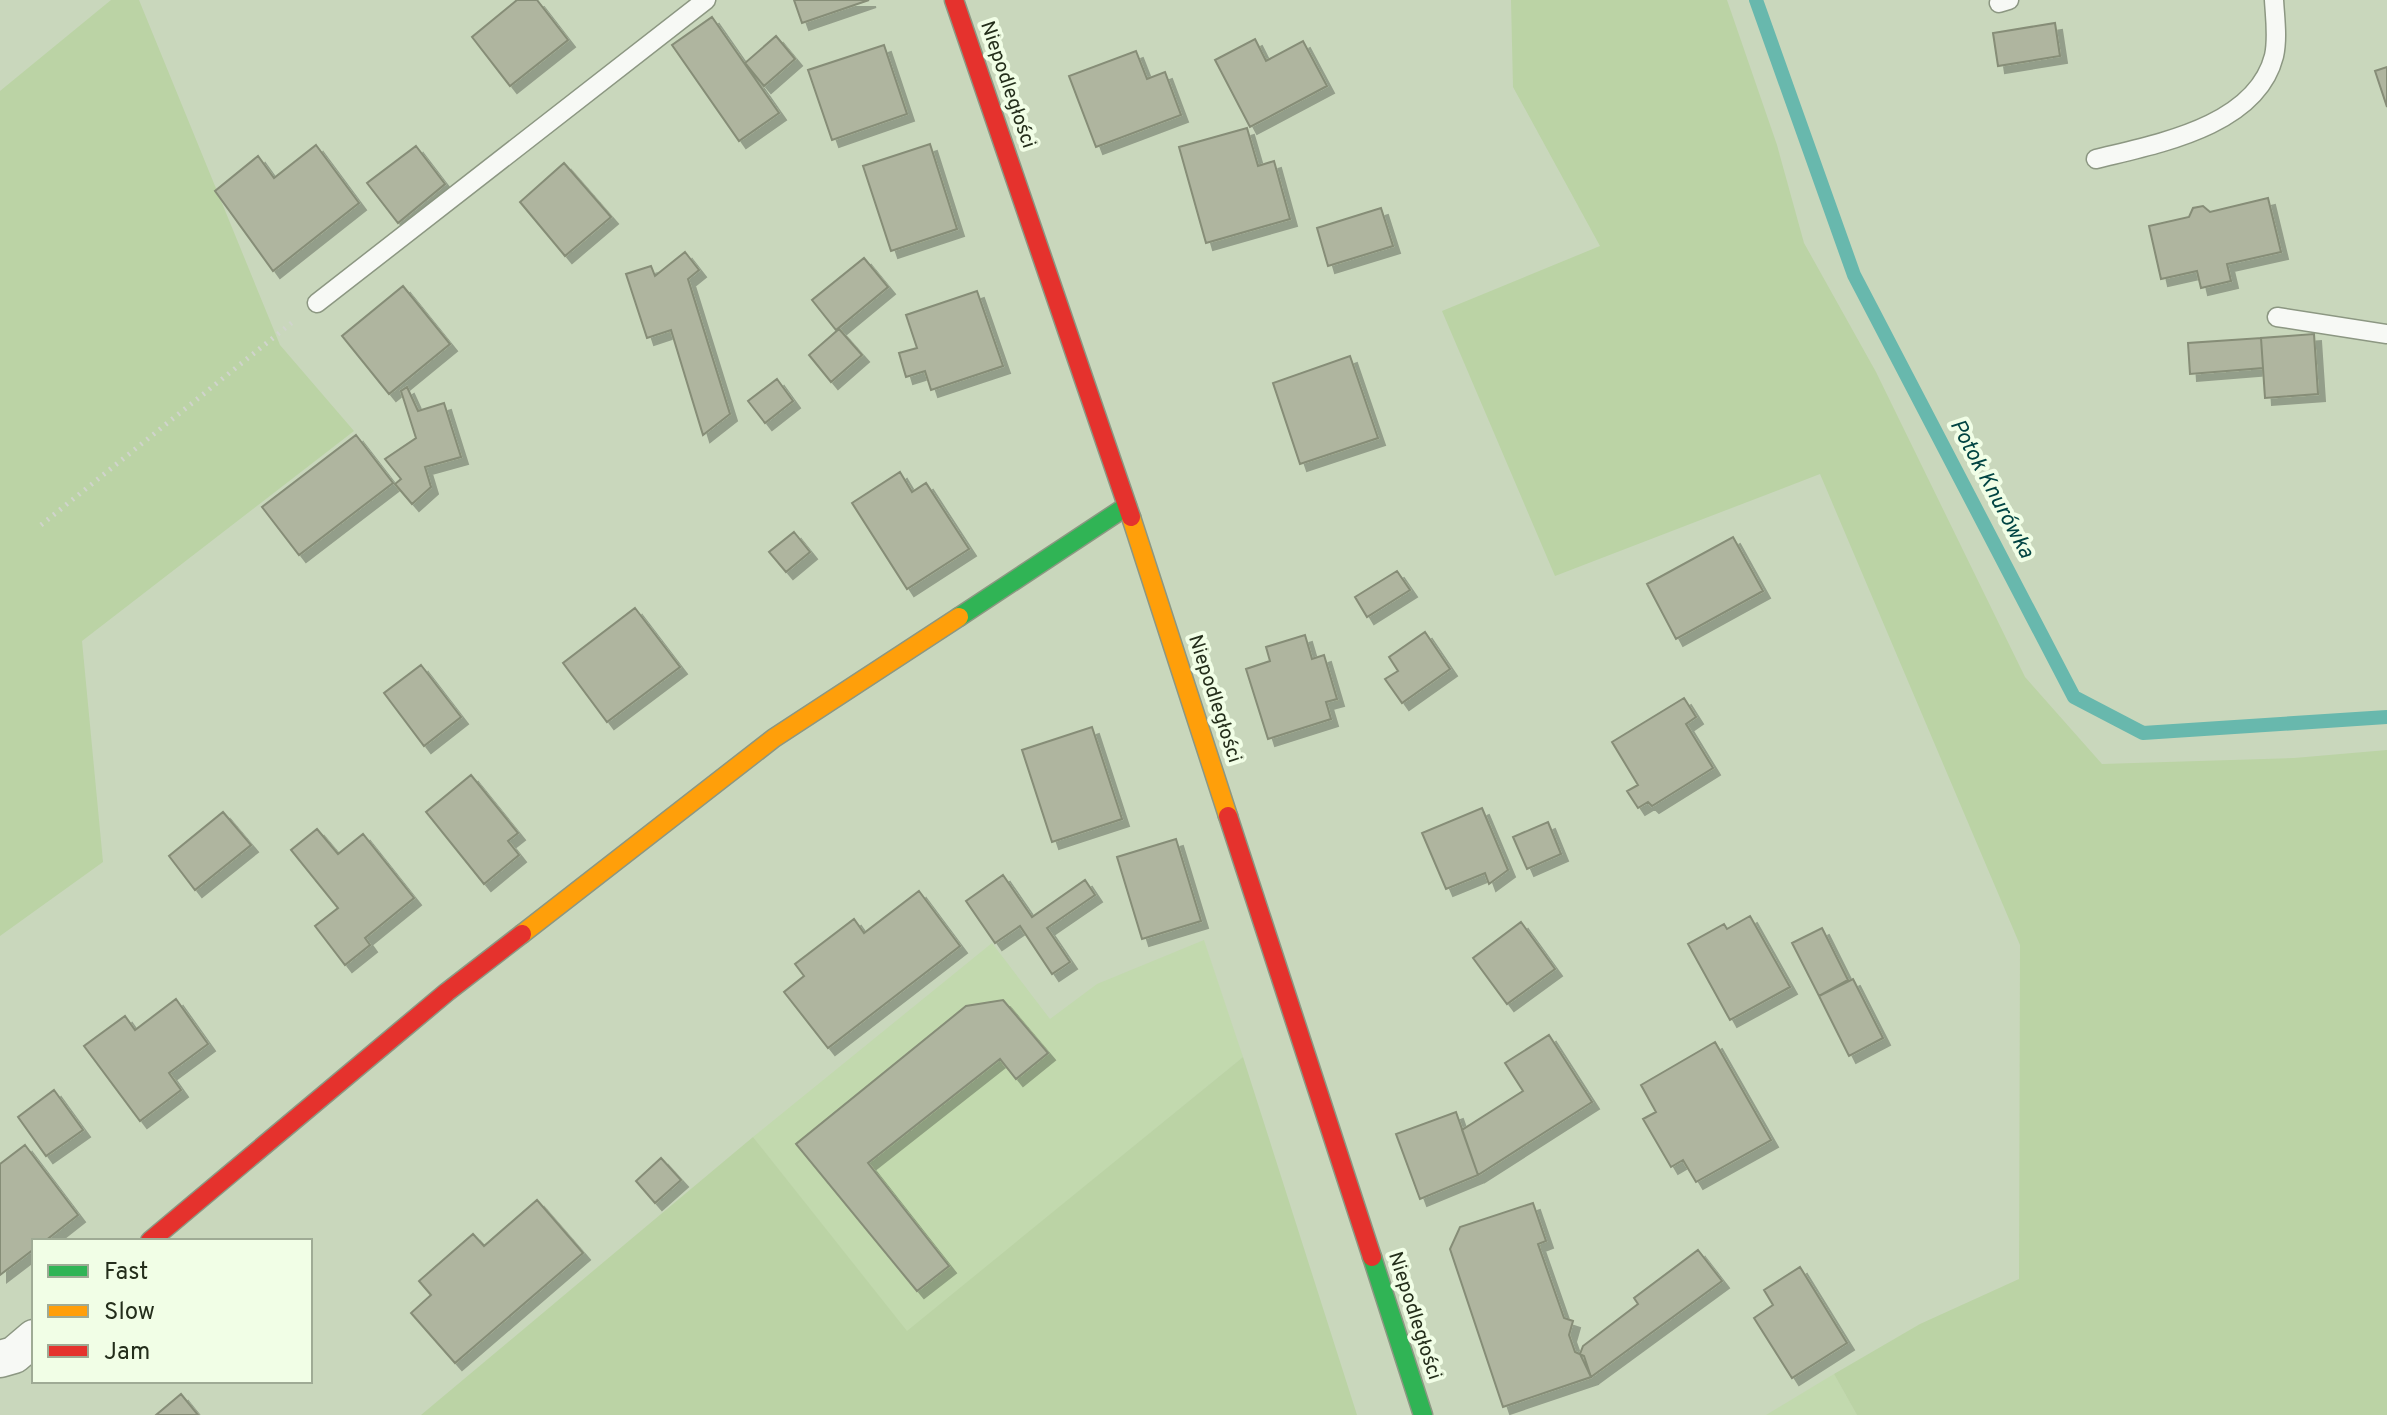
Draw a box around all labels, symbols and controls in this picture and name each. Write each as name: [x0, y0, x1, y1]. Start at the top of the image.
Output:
street label: Niepodległości: [973, 18, 1041, 152]
water label: Potok Knurówka: [1943, 415, 2039, 564]
street label: Niepodległości: [1181, 632, 1247, 766]
legend: [32, 1239, 312, 1383]
street label: Niepodległości: [1381, 1249, 1447, 1383]
text: Fast: [104, 1258, 148, 1288]
text: Slow: [104, 1298, 155, 1328]
text: Jam: [104, 1338, 150, 1368]

